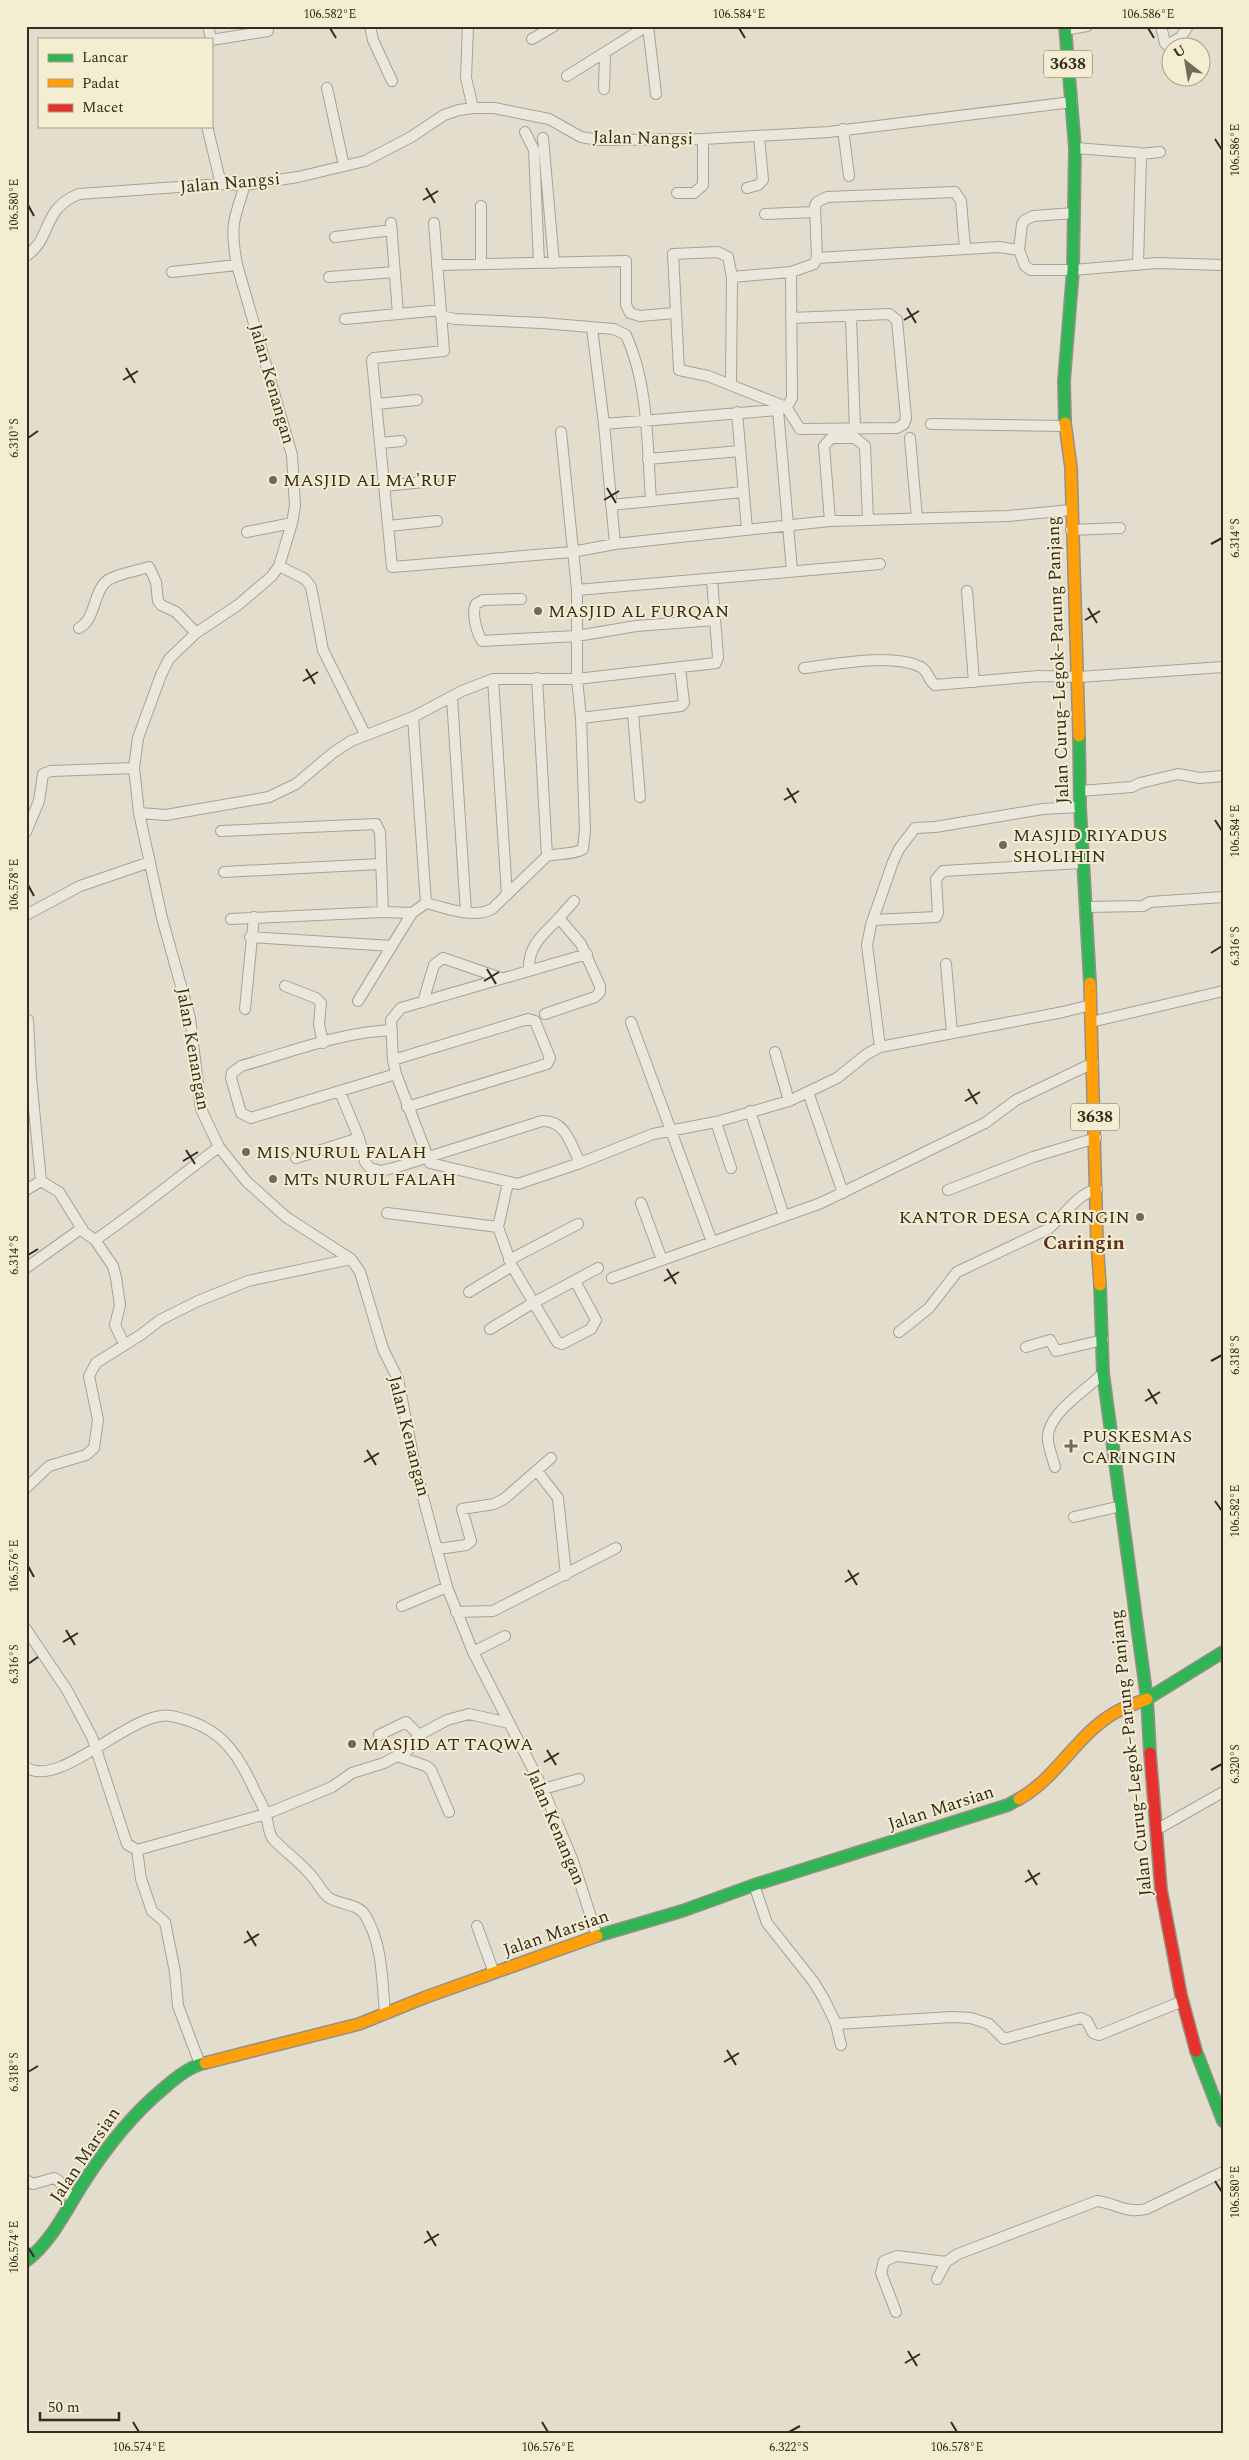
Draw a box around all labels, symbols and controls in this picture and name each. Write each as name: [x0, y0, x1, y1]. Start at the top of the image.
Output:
text: 106.582°E: [304, 5, 356, 24]
text: 106.584°E: [713, 5, 765, 24]
text: 106.586°E: [1122, 5, 1174, 24]
legend: [38, 38, 212, 128]
north arrow: [1162, 38, 1212, 88]
text: U: [1169, 39, 1190, 63]
text: Lancar: [82, 46, 128, 69]
road number: 3638: [1044, 51, 1092, 78]
text: Padat: [82, 72, 120, 95]
text: Macet: [82, 96, 123, 119]
street label: Jalan Nangsi: [592, 124, 694, 152]
text: 106.586°E: [1226, 124, 1245, 176]
street label: Jalan Nangsi: [179, 165, 281, 201]
text: 106.580°E: [5, 179, 24, 231]
street label: Jalan Kenangan: [242, 321, 302, 447]
text: 6.310°S: [5, 418, 24, 458]
place label: MASJID AL MA'RUF: [283, 467, 457, 494]
marker: MASJID AL MA'RUF: [267, 474, 279, 486]
street label: Jalan Curug–Legok–Parung Panjang: [1039, 516, 1077, 804]
text: 6.314°S: [1226, 518, 1245, 558]
place label: MASJID AL FURQAN: [548, 598, 729, 625]
marker: MASJID AL FURQAN: [532, 605, 544, 617]
text: 106.584°E: [1226, 805, 1245, 857]
place label: MASJID RIYADUS SHOLIHIN: [1013, 822, 1167, 870]
marker: MASJID RIYADUS SHOLIHIN: [997, 839, 1009, 851]
text: 106.578°E: [5, 859, 24, 911]
text: 6.316°S: [1226, 926, 1245, 966]
street label: Jalan Kenangan: [169, 986, 217, 1112]
road number: 3638: [1071, 1104, 1119, 1130]
place label: MIS NURUL FALAH: [256, 1139, 427, 1166]
marker: MIS NURUL FALAH: [240, 1146, 252, 1158]
place label: MTs NURUL FALAH: [283, 1166, 456, 1193]
marker: MTs NURUL FALAH: [267, 1173, 279, 1185]
place label: KANTOR DESA CARINGIN: [899, 1204, 1130, 1231]
marker: KANTOR DESA CARINGIN: [1134, 1211, 1146, 1223]
district label: Caringin: [1043, 1228, 1125, 1258]
text: 6.314°S: [5, 1235, 24, 1275]
text: 6.318°S: [1226, 1335, 1245, 1375]
street label: Jalan Kenangan: [381, 1373, 437, 1499]
place label: PUSKESMAS CARINGIN: [1082, 1423, 1192, 1471]
marker: PUSKESMAS CARINGIN: [1064, 1439, 1078, 1453]
text: 106.582°E: [1226, 1485, 1245, 1537]
text: 106.576°E: [5, 1540, 24, 1592]
street label: Jalan Curug–Legok–Parung Panjang: [1103, 1608, 1159, 1898]
text: 6.316°S: [5, 1644, 24, 1684]
place label: MASJID AT TAQWA: [362, 1731, 533, 1758]
marker: MASJID AT TAQWA: [346, 1738, 358, 1750]
text: 6.320°S: [1226, 1744, 1245, 1784]
street label: Jalan Kenangan: [519, 1765, 593, 1889]
street label: Jalan Marsian: [884, 1778, 998, 1838]
street label: Jalan Marsian: [500, 1902, 612, 1964]
text: 6.318°S: [5, 2052, 24, 2092]
street label: Jalan Marsian: [43, 2102, 127, 2208]
text: 106.580°E: [1226, 2166, 1245, 2218]
text: 106.574°E: [5, 2221, 24, 2273]
scale bar: [40, 2390, 119, 2422]
text: 50 m: [48, 2396, 80, 2419]
text: 106.574°E: [113, 2438, 165, 2457]
text: 106.576°E: [522, 2438, 574, 2457]
text: 6.322°S: [769, 2438, 809, 2457]
text: 106.578°E: [931, 2438, 983, 2457]

